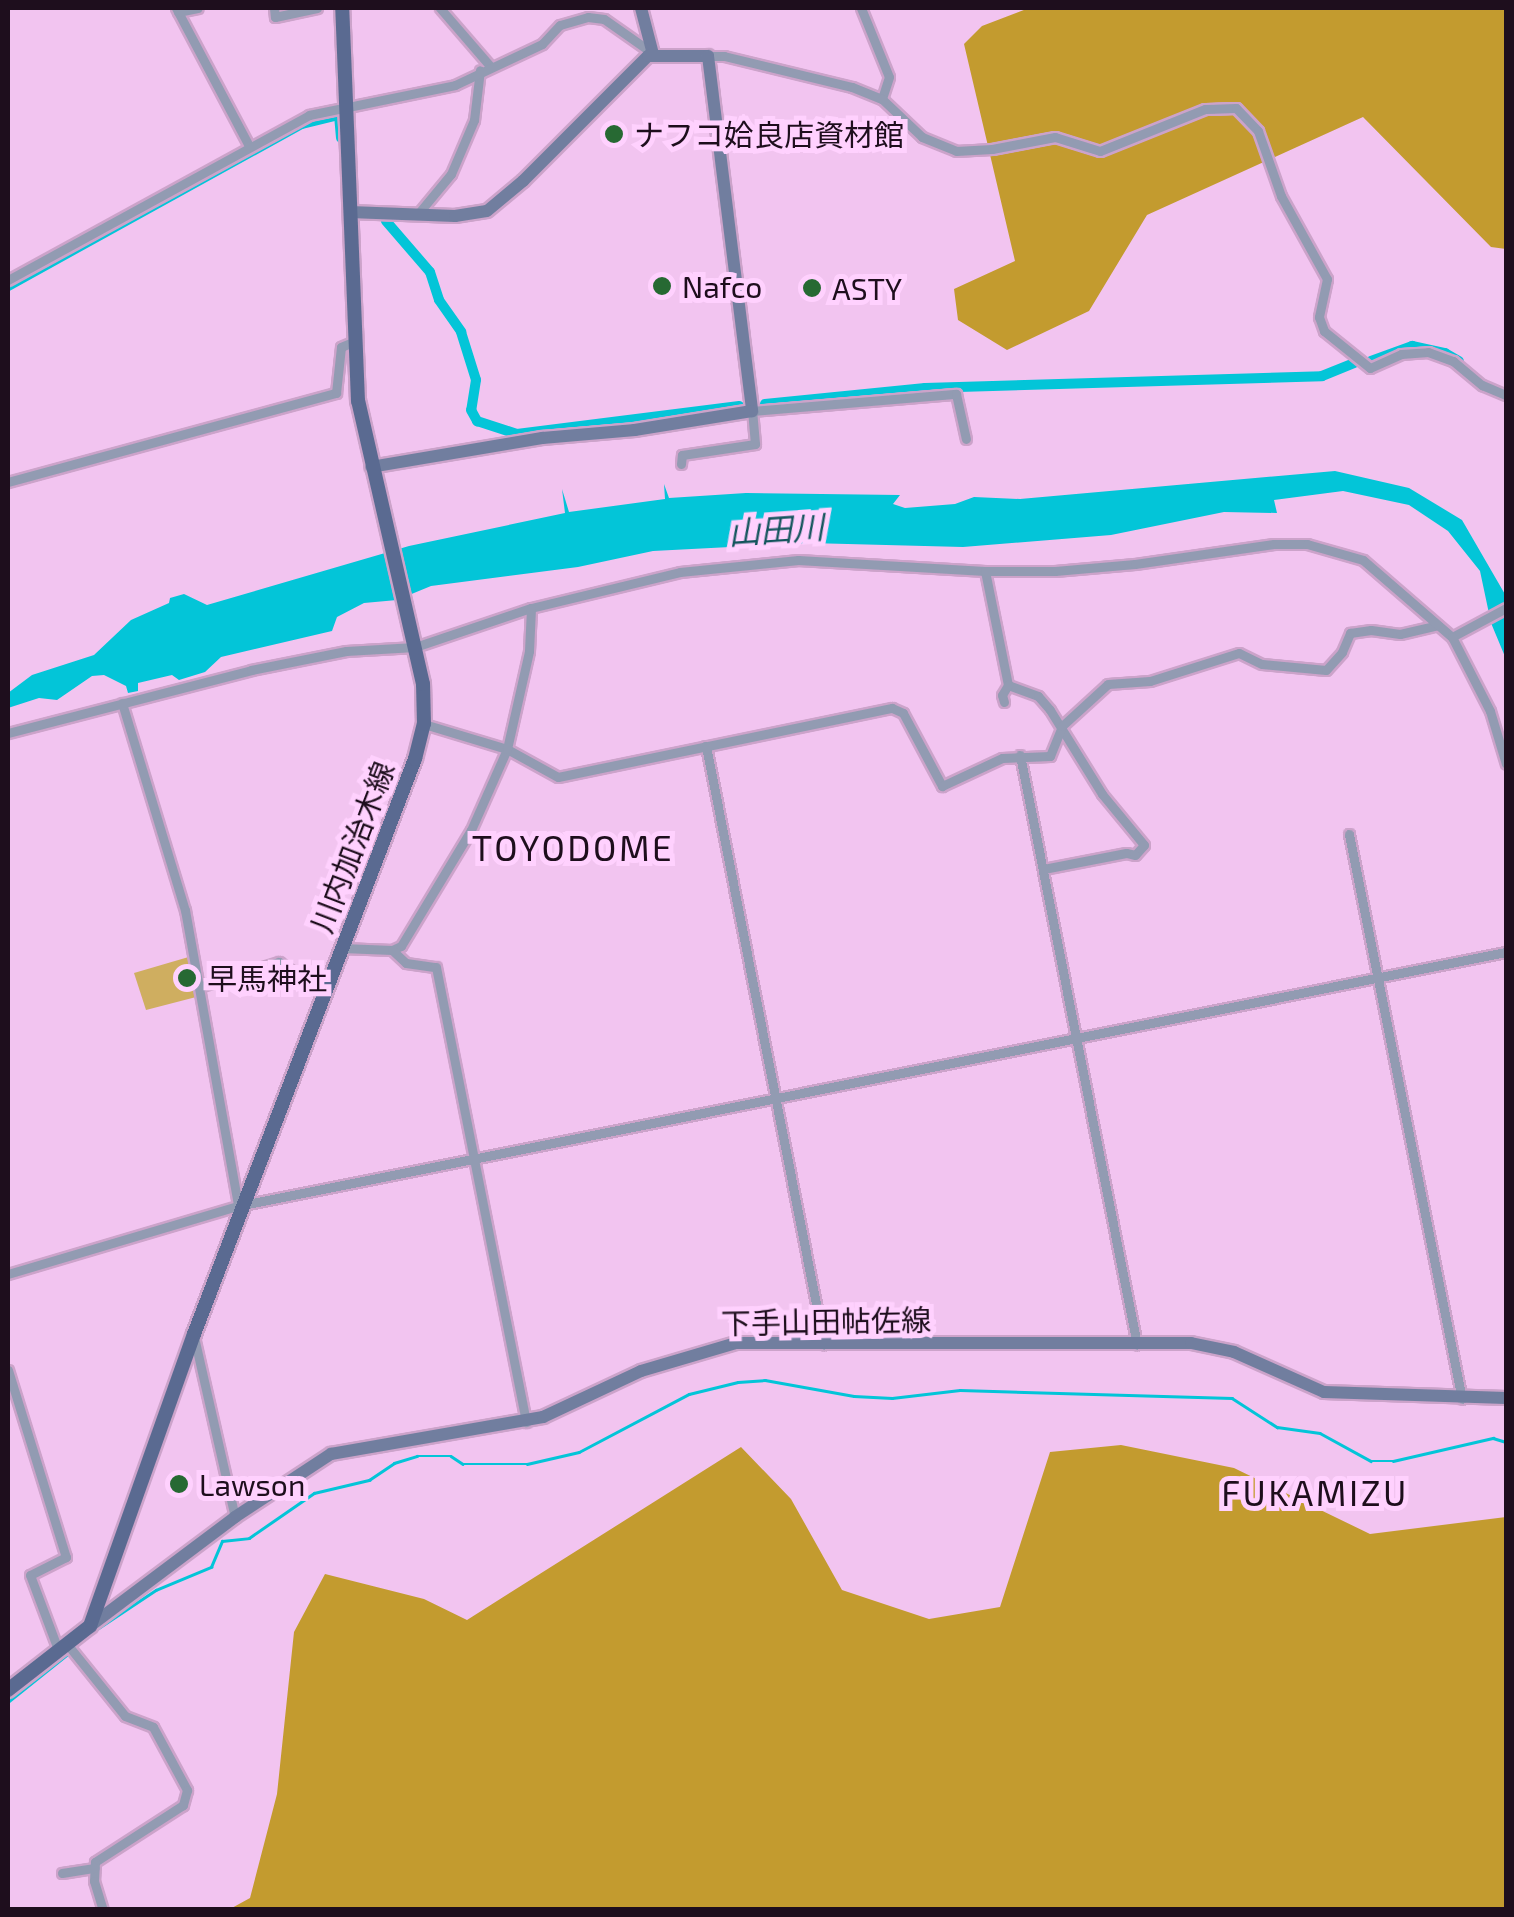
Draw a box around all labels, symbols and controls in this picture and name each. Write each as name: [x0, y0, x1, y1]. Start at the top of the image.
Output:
place label: ナフコ姶良店資材館: [634, 116, 904, 152]
marker: ナフコ姶良店資材館: [603, 123, 625, 145]
place label: Nafco: [682, 268, 762, 304]
place label: ASTY: [832, 270, 902, 306]
marker: Nafco: [651, 275, 673, 297]
marker: ASTY: [801, 277, 823, 299]
water label: 山田川: [727, 506, 825, 552]
street label: 川内加治木線: [303, 757, 401, 937]
district label: TOYODOME: [472, 826, 674, 868]
place label: 早馬神社: [207, 960, 327, 996]
marker: 早馬神社: [176, 967, 198, 989]
street label: 下手山田帖佐線: [721, 1301, 931, 1341]
place label: Lawson: [199, 1466, 305, 1502]
district label: FUKAMIZU: [1221, 1471, 1409, 1513]
marker: Lawson: [168, 1473, 190, 1495]

